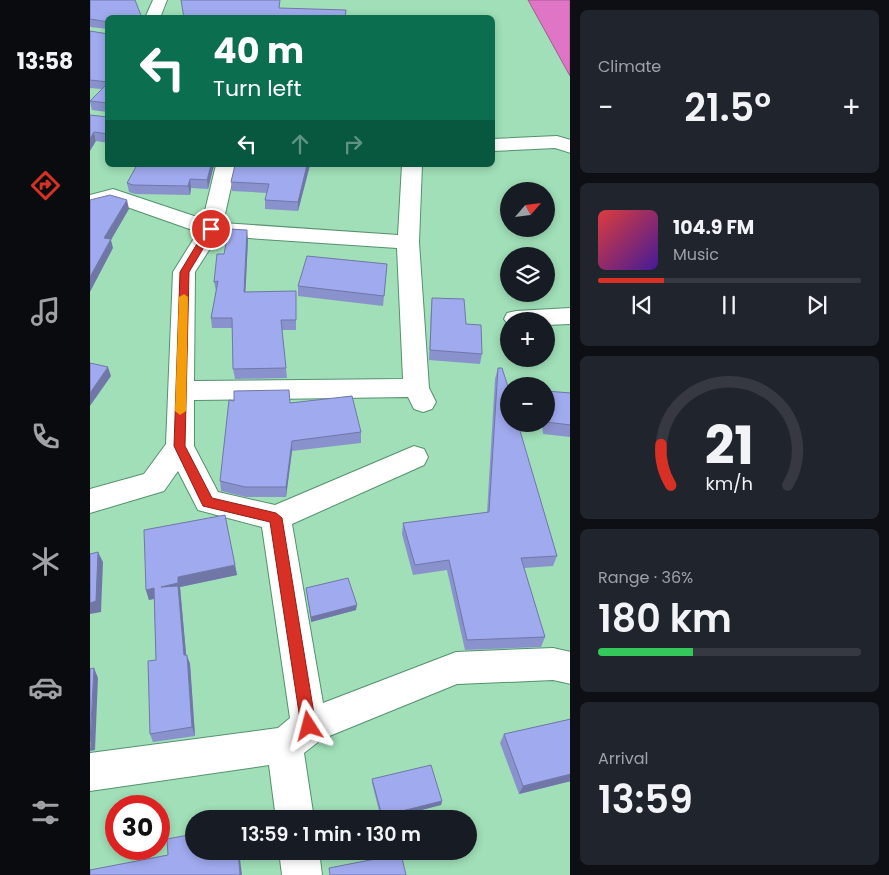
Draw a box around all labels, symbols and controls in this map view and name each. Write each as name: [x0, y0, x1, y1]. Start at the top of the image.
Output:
text: 40 m: [213, 26, 304, 75]
icon: left: [130, 35, 195, 100]
text: 13:58: [17, 46, 73, 77]
text: Climate: [598, 55, 661, 78]
text: Turn left: [213, 73, 301, 104]
text: 21.5°: [684, 81, 771, 134]
text: −: [598, 88, 613, 127]
text: +: [842, 88, 861, 127]
icon: left: [233, 130, 261, 158]
icon: ahead: [286, 130, 314, 158]
icon: right: [339, 130, 367, 158]
icon: directions: [28, 168, 63, 203]
north arrow: [500, 182, 555, 238]
map controls: [500, 182, 555, 432]
pin: [190, 208, 232, 250]
text: 104.9 FM: [673, 214, 754, 241]
icon: arrive: [197, 215, 225, 243]
text: Music: [673, 243, 719, 266]
button: layers: [500, 247, 555, 302]
icon: previous: [628, 291, 656, 319]
icon: pause: [715, 291, 743, 319]
icon: next: [803, 291, 831, 319]
icon: music: [28, 294, 63, 329]
button: +: [500, 312, 555, 367]
button: −: [500, 377, 555, 432]
text: 21: [705, 409, 754, 482]
icon: phone: [28, 419, 63, 454]
text: km/h: [706, 471, 753, 496]
icon: climate: [28, 544, 63, 579]
text: Range · 36%: [598, 566, 693, 589]
text: 180 km: [598, 592, 732, 645]
icon: car: [28, 670, 63, 705]
position arrow: [282, 699, 334, 751]
text: Arrival: [598, 747, 648, 770]
text: 13:59: [598, 773, 693, 826]
icon: filters: [28, 795, 63, 830]
speed limit sign: 30: [105, 795, 170, 860]
text: 13:59 · 1 min · 130 m: [241, 821, 421, 848]

